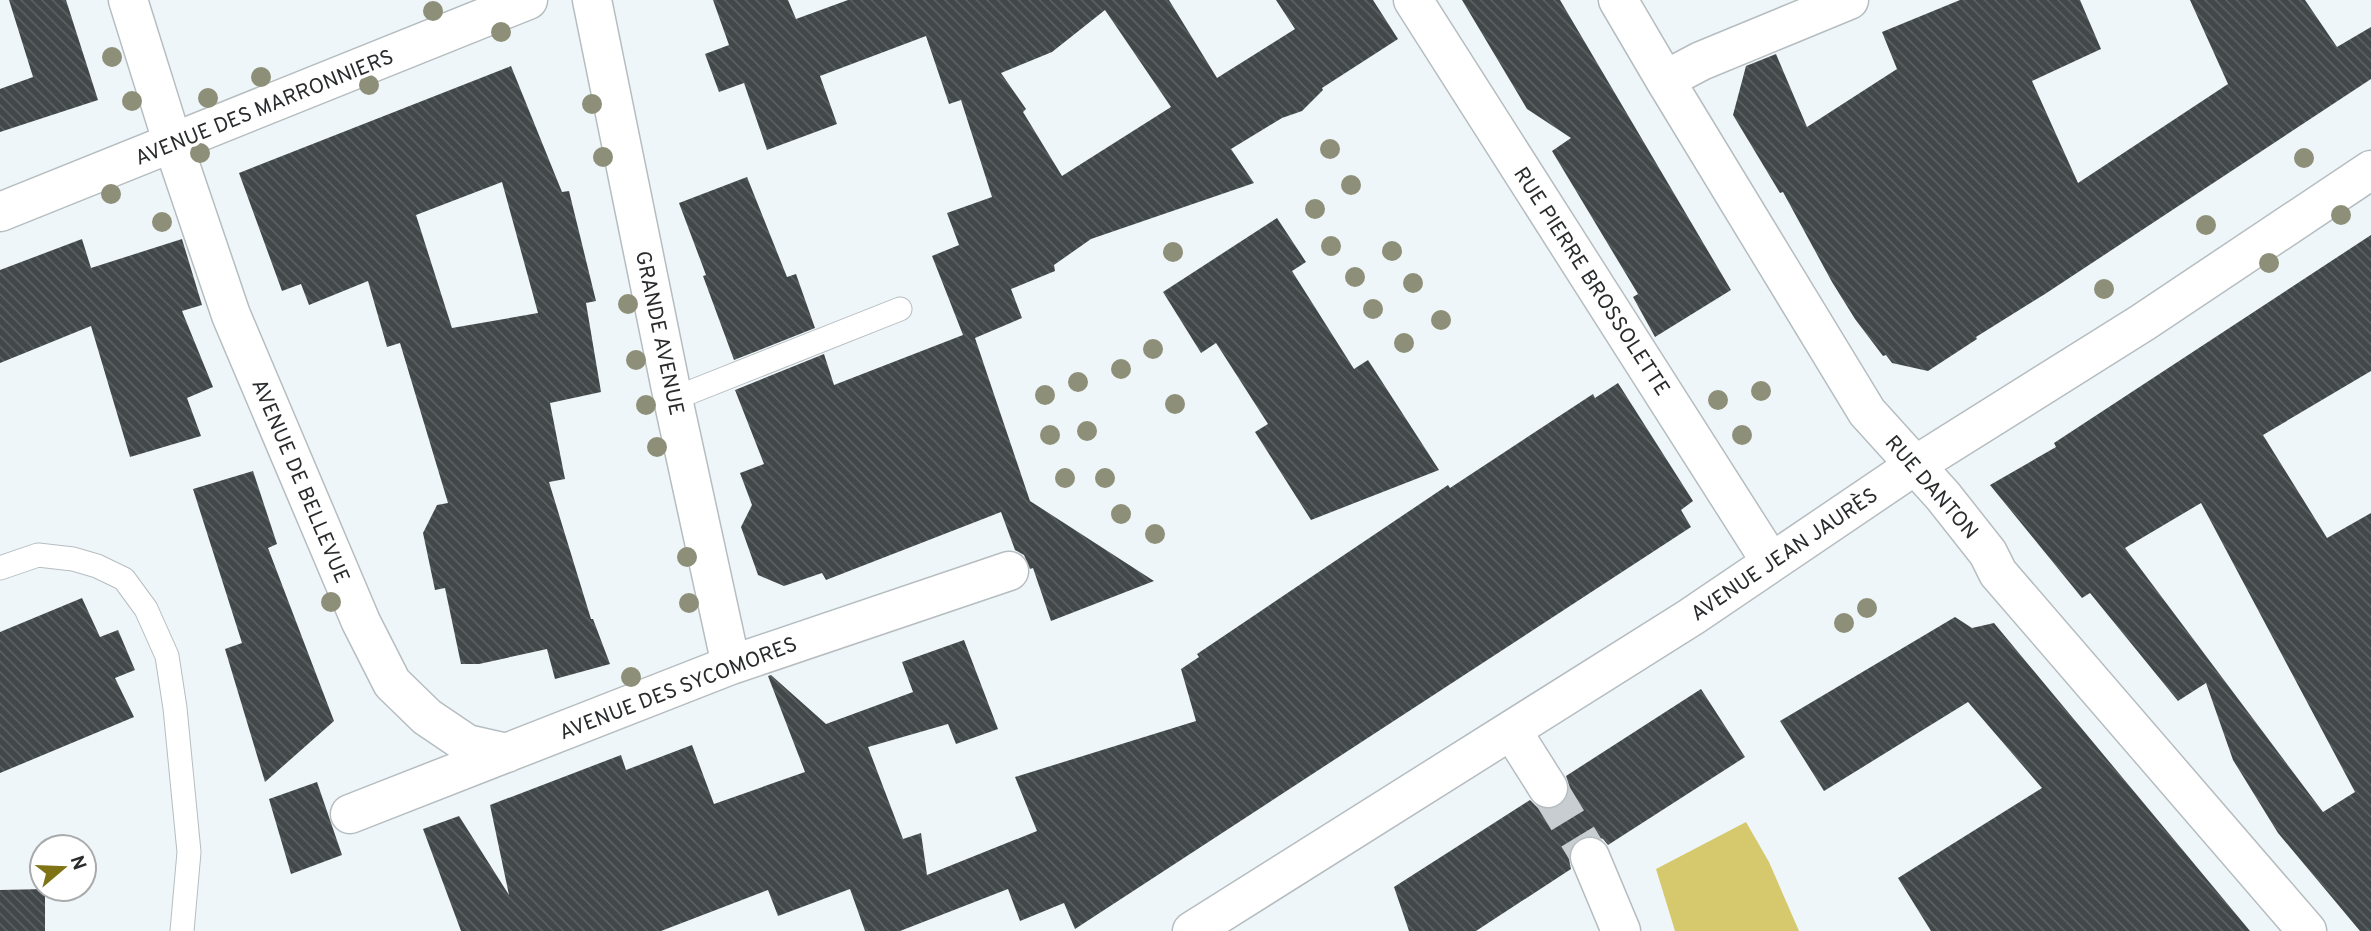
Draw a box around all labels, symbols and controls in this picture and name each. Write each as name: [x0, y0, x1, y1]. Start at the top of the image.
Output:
street label: AVENUE DES MARRONNIERS: [131, 44, 398, 173]
street label: RUE PIERRE BROSSOLETTE: [1507, 162, 1675, 401]
street label: GRANDE AVENUE: [628, 249, 689, 418]
street label: AVENUE DE BELLEVUE: [244, 375, 355, 588]
street label: RUE DANTON: [1878, 430, 1983, 546]
street label: AVENUE JEAN JAURÈS: [1685, 482, 1884, 628]
street label: AVENUE DES SYCOMORES: [556, 632, 801, 747]
north arrow: [28, 833, 98, 903]
text: N: [64, 853, 91, 873]

